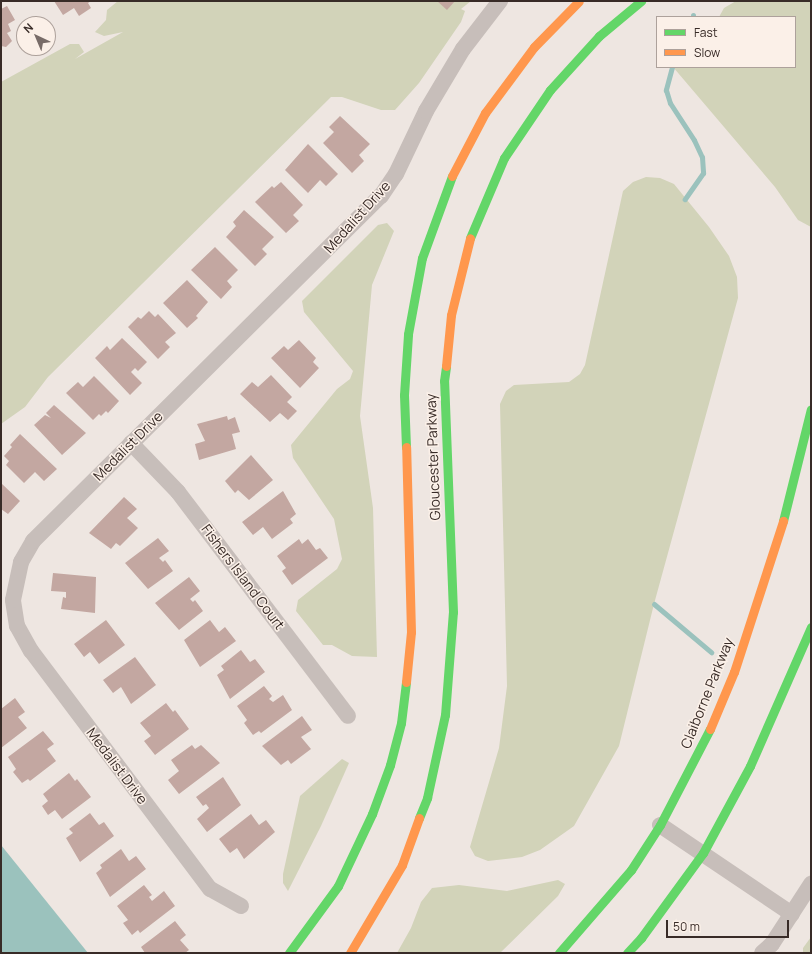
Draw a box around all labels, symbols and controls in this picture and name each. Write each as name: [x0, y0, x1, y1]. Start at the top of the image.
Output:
north arrow: [16, 16, 56, 56]
legend: [656, 16, 796, 68]
text: N: [20, 20, 36, 36]
text: Fast: [694, 24, 718, 41]
text: Slow: [694, 44, 720, 61]
street label: Medalist Drive: [320, 178, 394, 256]
street label: Gloucester Parkway: [422, 393, 444, 521]
street label: Medalist Drive: [90, 408, 166, 484]
street label: Fishers Island Court: [198, 521, 288, 633]
street label: Claiborne Parkway: [677, 635, 737, 751]
street label: Medalist Drive: [83, 725, 151, 807]
scale bar: [668, 912, 791, 938]
text: 50 m: [673, 918, 700, 935]

